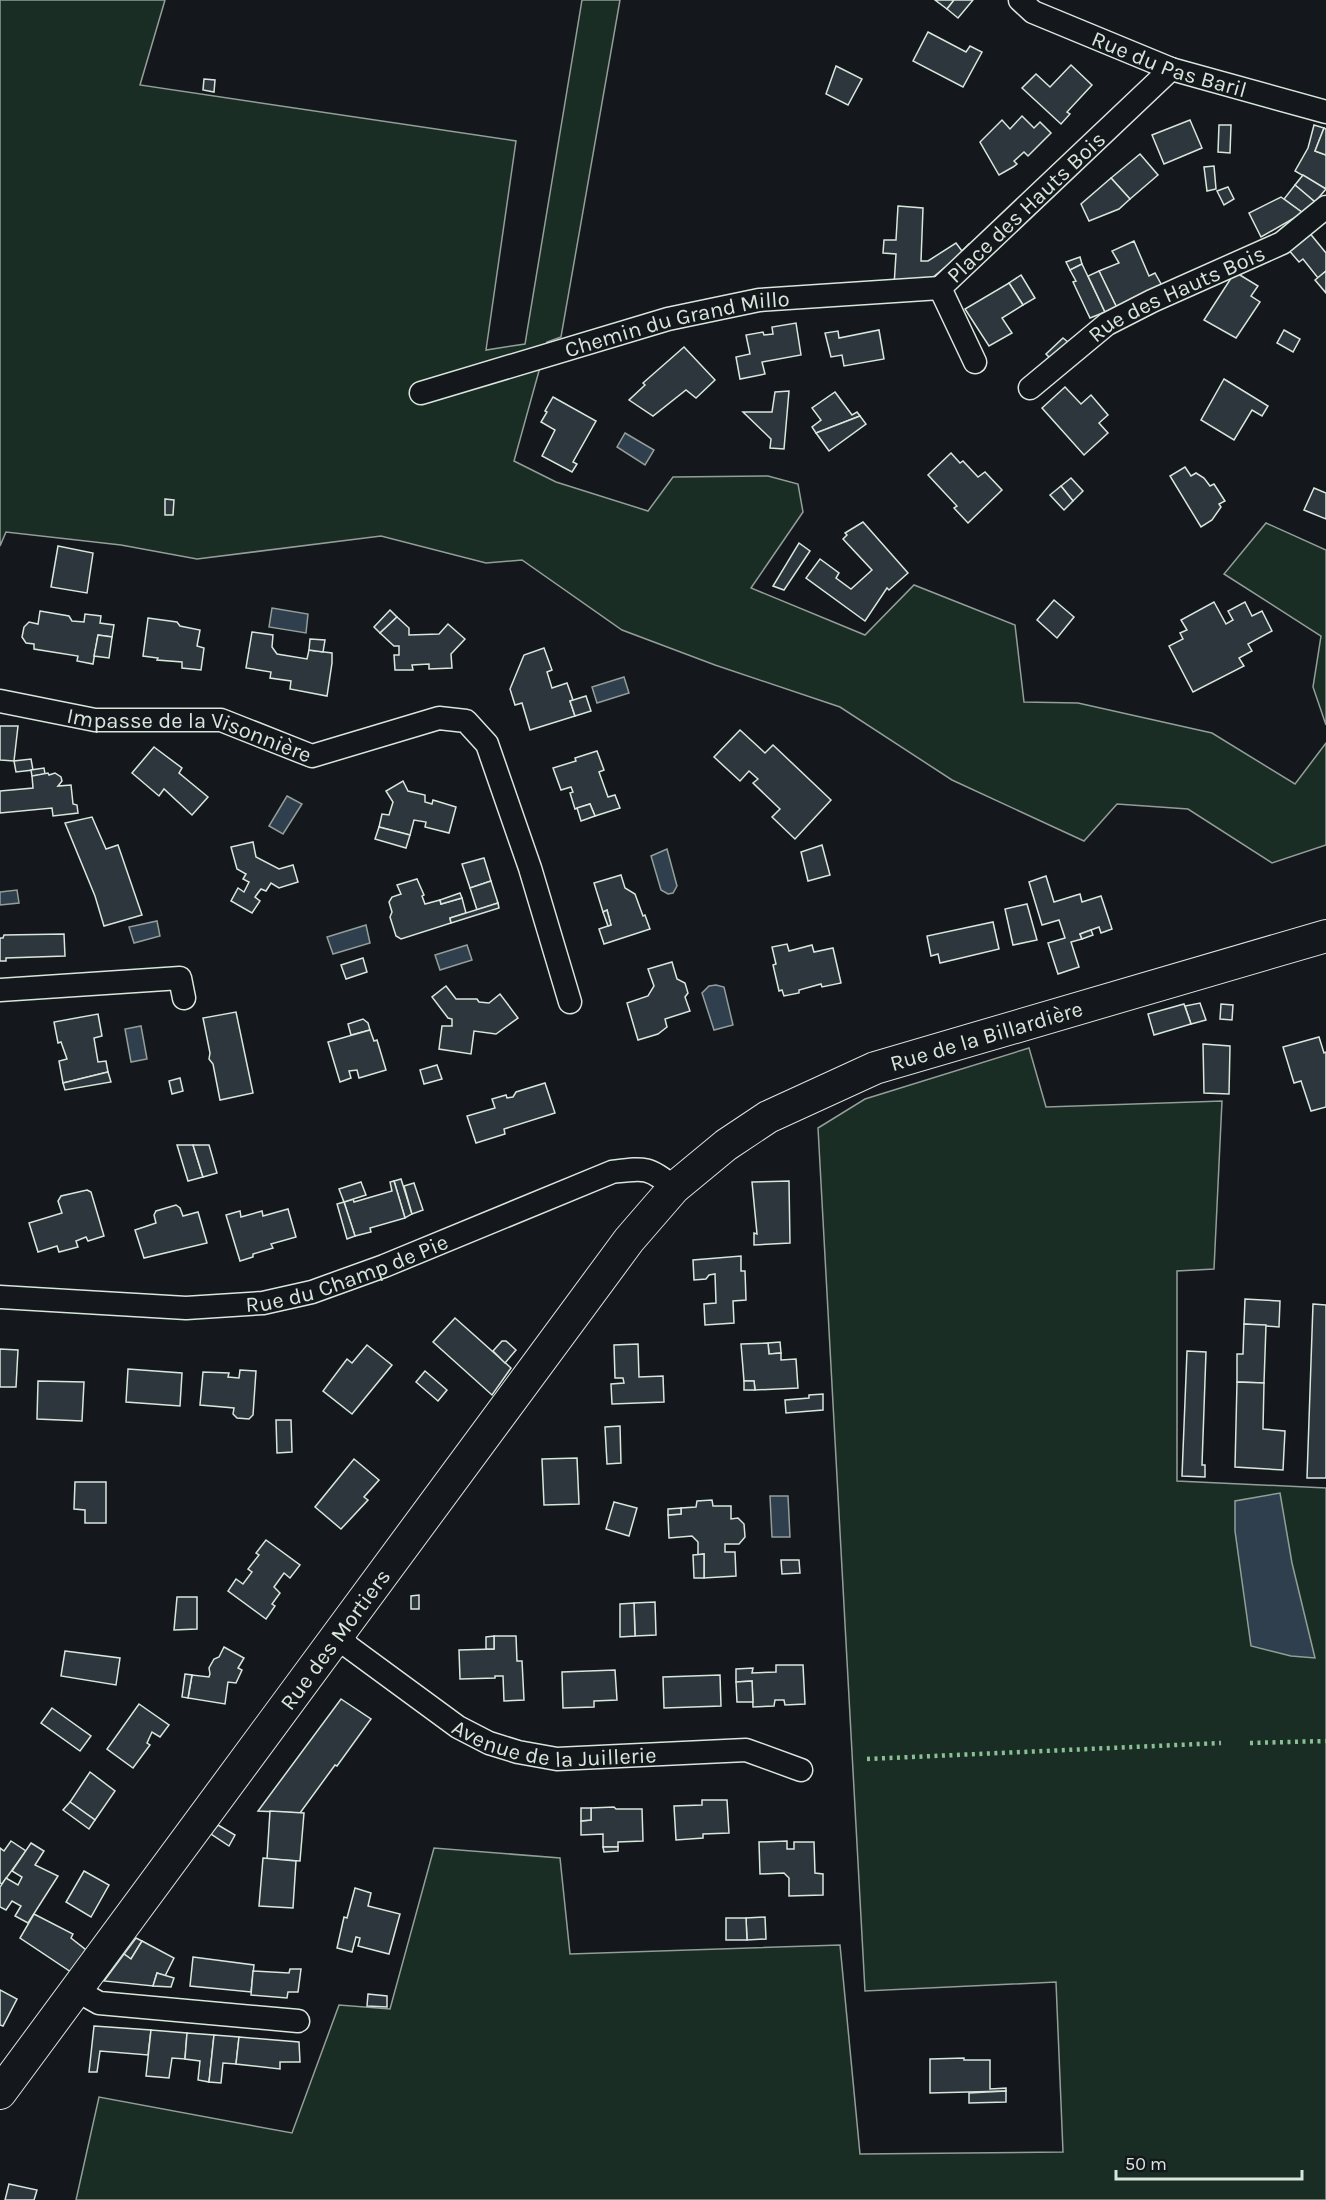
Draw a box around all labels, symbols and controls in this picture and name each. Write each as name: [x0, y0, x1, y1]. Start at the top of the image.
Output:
street label: Rue du Pas Baril: [1088, 26, 1250, 103]
street label: Place des Hauts Bois: [942, 126, 1111, 289]
street label: Rue des Hauts Bois: [1083, 240, 1269, 348]
street label: Chemin du Grand Millo: [562, 286, 790, 363]
street label: Impasse de la Visonnière: [65, 703, 315, 769]
street label: Rue de la Billardière: [887, 996, 1086, 1077]
street label: Rue du Champ de Pie: [245, 1229, 452, 1318]
street label: Rue des Mortiers: [275, 1564, 396, 1715]
street label: Avenue de la Juillerie: [447, 1714, 657, 1773]
scale bar: [1116, 2143, 1302, 2181]
text: 50 m: [1125, 2153, 1167, 2175]

